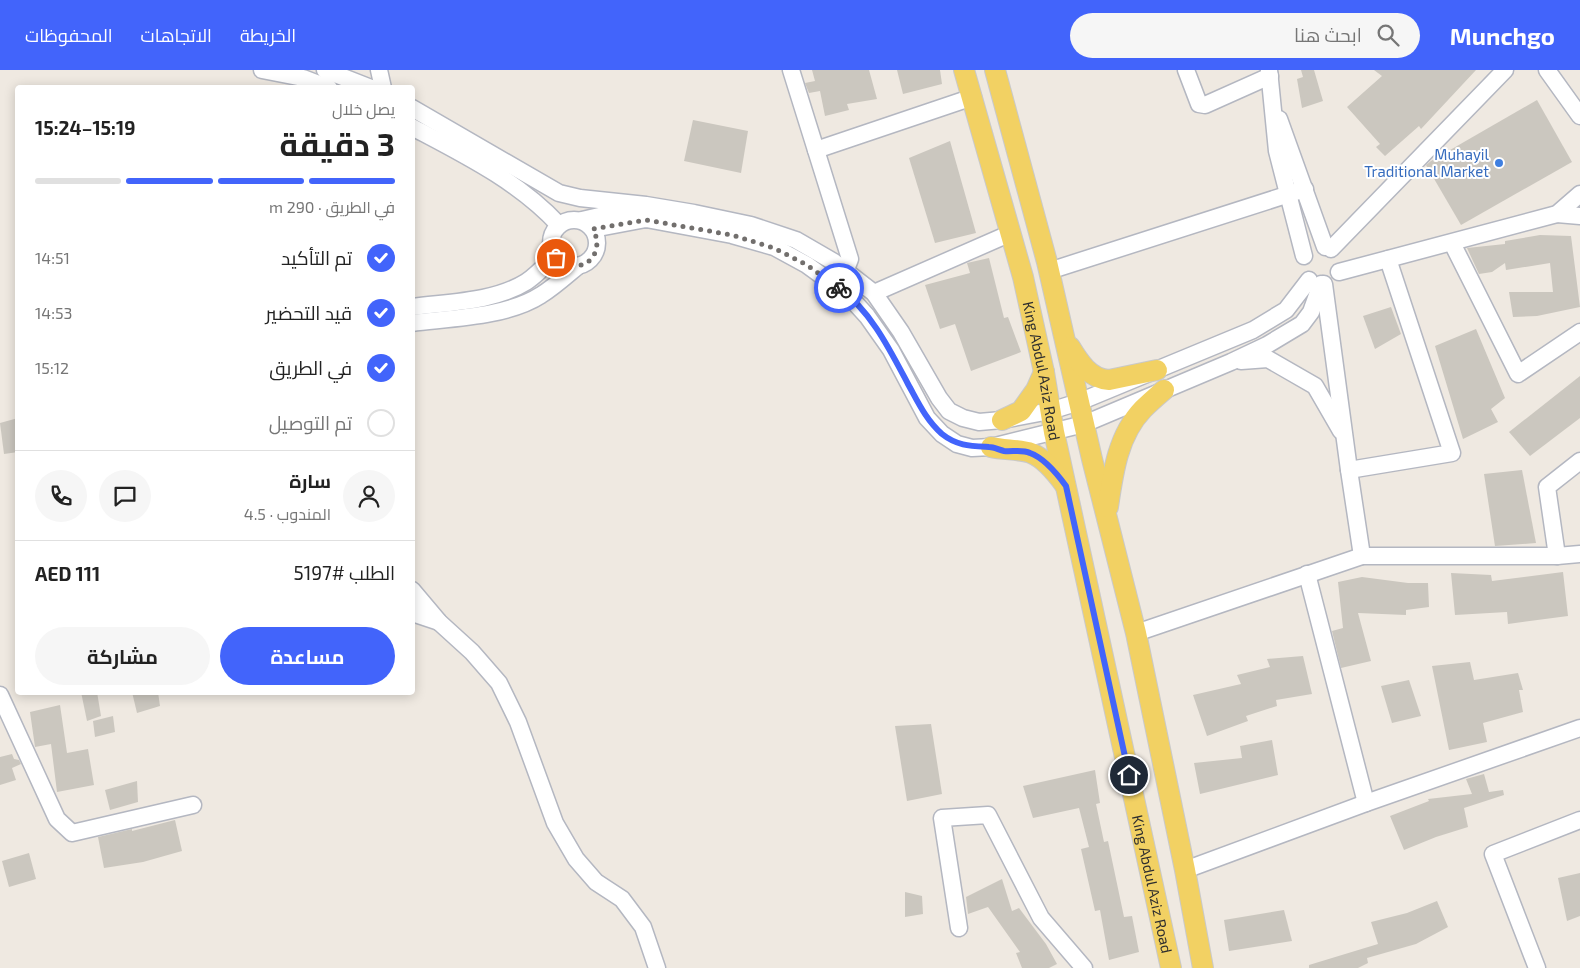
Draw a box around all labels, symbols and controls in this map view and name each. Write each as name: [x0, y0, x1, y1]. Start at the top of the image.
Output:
search box: [1070, 13, 1420, 58]
icon: search: [1374, 21, 1402, 49]
text: Munchgo: [1450, 21, 1555, 50]
text: ابحث هنا: [1294, 23, 1362, 46]
text: المحفوظات: [25, 24, 113, 46]
text: الاتجاهات: [141, 24, 212, 46]
text: الخريطة: [240, 24, 296, 46]
text: يصل خلال: [332, 99, 395, 118]
text: 15:19–15:24: [35, 116, 135, 139]
text: 3 دقيقة: [279, 124, 395, 162]
place label: Muhayil Traditional Market: [1364, 145, 1490, 180]
marker: Muhayil Traditional Market: [1493, 157, 1505, 169]
text: في الطريق · 290 m: [269, 197, 395, 216]
pin: [535, 237, 577, 279]
icon: check: [367, 244, 395, 272]
icon: bag: [542, 244, 570, 272]
text: تم التأكيد: [281, 246, 352, 269]
text: 14:51: [35, 248, 70, 267]
courier: [814, 263, 864, 313]
icon: bike: [825, 274, 853, 302]
icon: check: [367, 299, 395, 327]
street label: King Abdul Aziz Road: [1020, 300, 1065, 442]
text: قيد التحضير: [266, 301, 352, 324]
text: 14:53: [35, 303, 72, 322]
icon: check: [367, 354, 395, 382]
text: في الطريق: [269, 356, 352, 379]
text: 15:12: [35, 358, 69, 377]
text: تم التوصيل: [269, 411, 352, 434]
text: سارة: [289, 469, 331, 492]
button: phone: [35, 470, 87, 522]
button: chat: [99, 470, 151, 522]
button: person: [343, 470, 395, 522]
text: المندوب · 4.5: [244, 504, 331, 523]
text: الطلب #5197: [293, 561, 395, 584]
text: AED 111: [35, 562, 100, 585]
button: مشاركة: [35, 627, 210, 685]
button: مساعدة: [220, 627, 395, 685]
pin: [1108, 754, 1150, 796]
icon: home: [1115, 761, 1143, 789]
street label: King Abdul Aziz Road: [1129, 813, 1177, 955]

